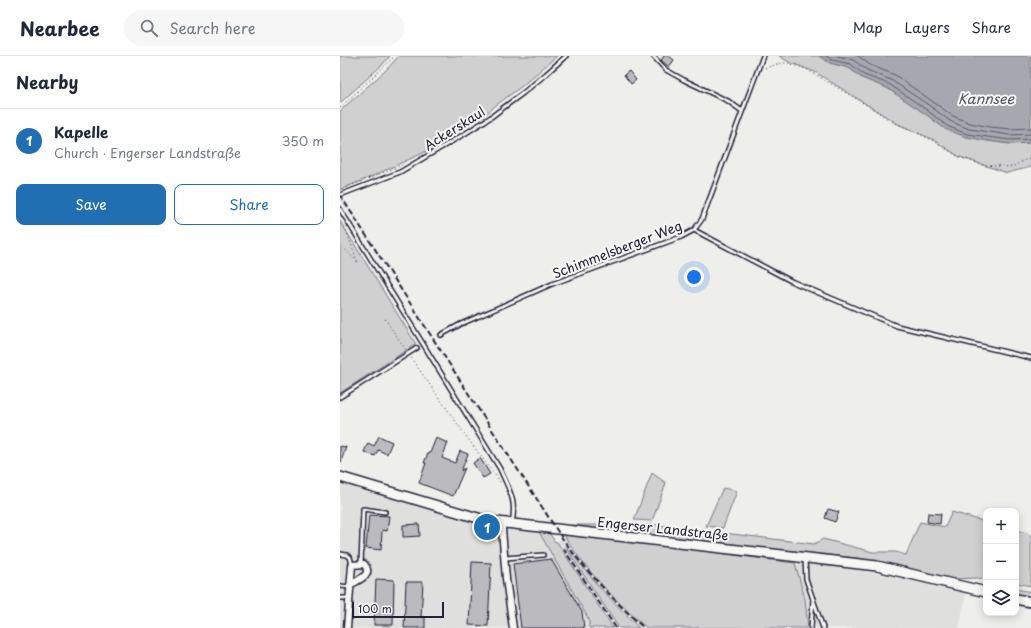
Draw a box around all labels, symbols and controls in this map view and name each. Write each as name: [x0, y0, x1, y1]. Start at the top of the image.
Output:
search box: [124, 10, 404, 46]
text: Nearbee: [20, 14, 100, 42]
text: Search here: [170, 16, 255, 39]
icon: search: [138, 17, 160, 39]
text: Map: [853, 17, 883, 38]
text: Layers: [905, 17, 950, 38]
text: Share: [972, 17, 1011, 38]
text: Nearby: [16, 69, 78, 95]
water label: Kannsee: [958, 88, 1015, 109]
street label: Ackerskaul: [420, 102, 488, 154]
text: Kapelle: [54, 120, 108, 143]
text: 1: [26, 131, 32, 150]
text: 350 m: [282, 131, 324, 150]
text: Church · Engerser Landstraße: [54, 143, 241, 162]
button: Save: [16, 184, 166, 225]
button: Share: [174, 184, 324, 225]
street label: Schimmelsberger Weg: [550, 216, 684, 282]
your location: [684, 267, 704, 287]
map controls: [983, 508, 1019, 616]
button: +: [983, 508, 1019, 544]
pin: 1: [474, 512, 500, 542]
street label: Engerser Landstraße: [597, 512, 730, 544]
button: −: [983, 544, 1019, 580]
button: layers: [983, 580, 1019, 616]
scale bar: [352, 600, 444, 619]
text: 100 m: [358, 600, 392, 617]

